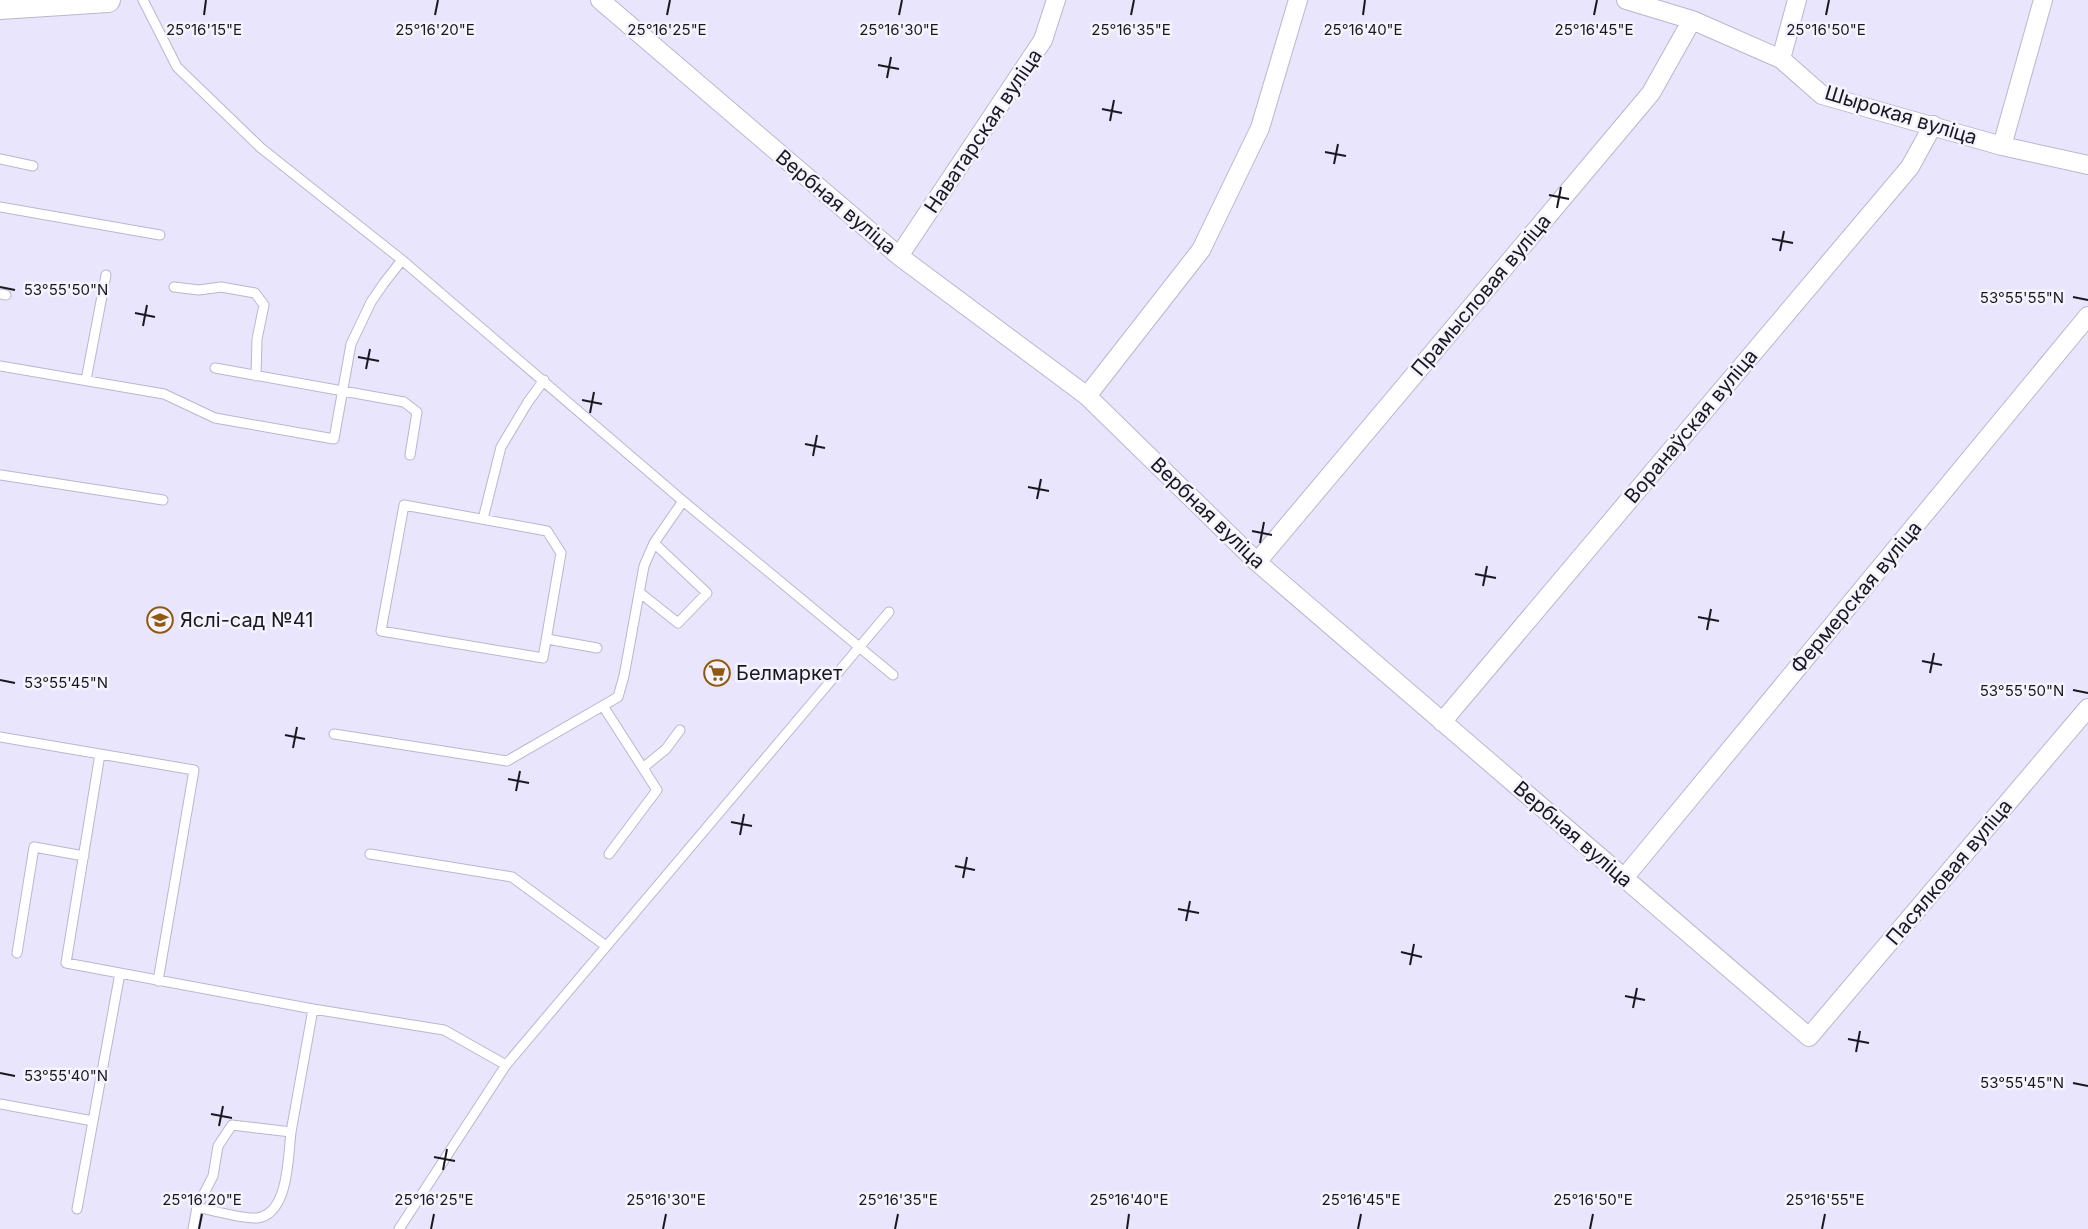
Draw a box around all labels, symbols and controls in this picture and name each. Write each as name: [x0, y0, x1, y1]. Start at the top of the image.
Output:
text: 25°16'15"E: [166, 20, 242, 39]
text: 25°16'20"E: [395, 20, 475, 39]
text: 25°16'25"E: [627, 20, 707, 39]
text: 25°16'30"E: [859, 20, 939, 39]
text: 25°16'35"E: [1091, 20, 1171, 39]
text: 25°16'40"E: [1323, 20, 1403, 39]
text: 25°16'45"E: [1555, 20, 1633, 39]
text: 25°16'50"E: [1786, 20, 1866, 39]
street label: Наватарская вуліца: [919, 44, 1047, 218]
street label: Шырокая вуліца: [1822, 80, 1980, 150]
street label: Вербная вуліца: [771, 145, 901, 259]
street label: Прамысловая вуліца: [1406, 209, 1556, 381]
text: 53°55'50"N: [24, 280, 108, 299]
text: 53°55'55"N: [1980, 288, 2064, 307]
street label: Воранаўская вуліца: [1620, 344, 1762, 508]
street label: Вербная вуліца: [1146, 452, 1270, 574]
street label: Фермерская вуліца: [1785, 516, 1927, 678]
school or university icon: Яслі-сад №41: [145, 605, 175, 635]
place label: Яслі-сад №41: [180, 608, 313, 632]
supermarket icon: Белмаркет: [702, 658, 732, 688]
place label: Белмаркет: [736, 661, 843, 685]
text: 53°55'45"N: [24, 673, 108, 692]
text: 53°55'50"N: [1980, 681, 2064, 700]
street label: Вербная вуліца: [1509, 776, 1637, 892]
street label: Пасялковая вуліца: [1881, 794, 2017, 950]
text: 53°55'40"N: [24, 1066, 108, 1085]
text: 53°55'45"N: [1980, 1073, 2064, 1092]
text: 25°16'20"E: [162, 1190, 242, 1209]
text: 25°16'25"E: [394, 1190, 474, 1209]
text: 25°16'30"E: [626, 1190, 706, 1209]
text: 25°16'35"E: [858, 1190, 938, 1209]
text: 25°16'40"E: [1089, 1190, 1169, 1209]
text: 25°16'45"E: [1322, 1190, 1400, 1209]
text: 25°16'50"E: [1553, 1190, 1633, 1209]
text: 25°16'55"E: [1785, 1190, 1865, 1209]

